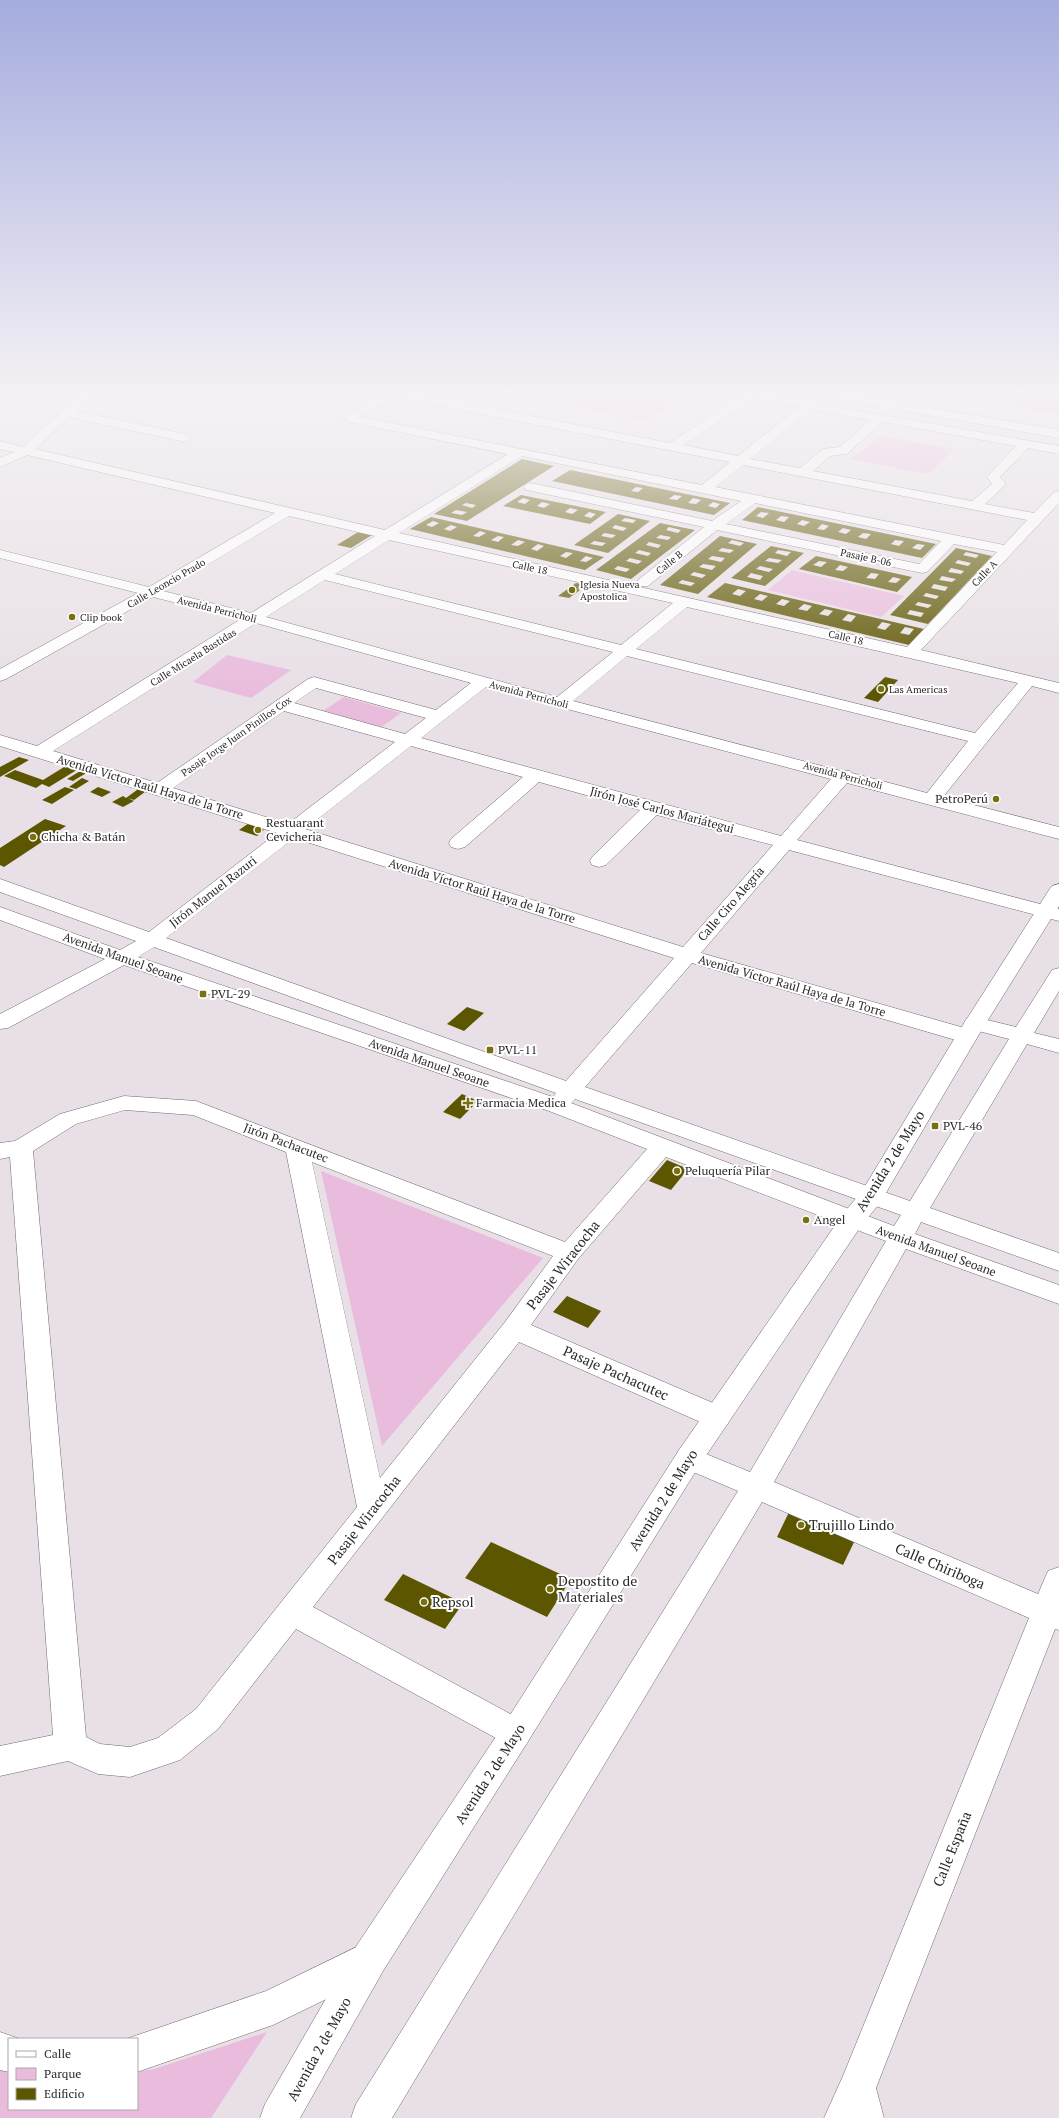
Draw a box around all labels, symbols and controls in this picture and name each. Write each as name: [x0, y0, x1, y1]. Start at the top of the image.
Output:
street label: Pasaje B-06: [839, 546, 893, 569]
street label: Calle B: [653, 548, 685, 577]
street label: Calle Leoncio Prado: [125, 555, 208, 611]
street label: Calle 18: [511, 557, 549, 578]
street label: Calle A: [969, 557, 1000, 589]
place label: Iglesia Nueva Apostolica: [580, 578, 640, 603]
marker: Iglesia Nueva Apostolica: [567, 585, 577, 595]
street label: Avenida Perricholi: [176, 593, 258, 626]
place label: Clip book: [80, 611, 123, 624]
marker: Clip book: [67, 612, 77, 622]
street label: Calle Micaela Bastidas: [148, 626, 239, 689]
street label: Calle 18: [827, 627, 865, 648]
street label: Avenida Perricholi: [488, 678, 570, 711]
place label: Las Americas: [889, 683, 948, 696]
marker: Las Americas: [876, 684, 886, 694]
street label: Pasaje Jorge Juan Pinillos Cox: [179, 693, 295, 780]
street label: Avenida Víctor Raúl Haya de la Torre: [55, 751, 245, 822]
street label: Avenida Perricholi: [802, 759, 884, 792]
street label: Jirón José Carlos Mariátegui: [588, 783, 736, 836]
place label: PetroPerú: [935, 791, 988, 806]
marker: PetroPerú: [991, 794, 1001, 804]
place label: Restuarant Cevicheria: [266, 815, 325, 844]
marker: Restuarant Cevicheria: [253, 825, 263, 835]
place label: Chicha & Batán: [41, 829, 125, 844]
marker: Chicha & Batán: [28, 832, 38, 842]
street label: Jirón Manuel Razuri: [166, 853, 260, 930]
street label: Avenida Víctor Raúl Haya de la Torre: [387, 855, 577, 926]
street label: Calle Ciro Alegría: [694, 863, 767, 944]
street label: Avenida Manuel Seoane: [61, 929, 185, 986]
street label: Avenida Víctor Raúl Haya de la Torre: [697, 951, 888, 1020]
place label: PVL-29: [211, 986, 250, 1001]
marker: PVL-29: [198, 989, 208, 999]
street label: Avenida Manuel Seoane: [367, 1035, 492, 1090]
place label: PVL-11: [498, 1042, 537, 1057]
marker: PVL-11: [485, 1045, 495, 1055]
place label: Farmacia Medica: [476, 1095, 566, 1110]
marker: Farmacia Medica: [463, 1098, 473, 1108]
street label: Avenida 2 de Mayo: [851, 1106, 929, 1215]
place label: PVL-46: [943, 1118, 983, 1133]
street label: Jirón Pachacutec: [242, 1120, 331, 1166]
marker: PVL-46: [930, 1121, 940, 1131]
place label: Peluquería Pilar: [685, 1163, 770, 1178]
marker: Peluquería Pilar: [672, 1166, 682, 1176]
place label: Angel: [814, 1212, 846, 1227]
marker: Angel: [801, 1215, 811, 1225]
street label: Pasaje Wiracocha: [522, 1216, 604, 1313]
street label: Avenida Manuel Seoane: [874, 1222, 998, 1279]
street label: Pasaje Pachacutec: [560, 1341, 672, 1404]
street label: Avenida 2 de Mayo: [624, 1445, 702, 1554]
street label: Pasaje Wiracocha: [323, 1471, 405, 1568]
place label: Trujillo Lindo: [809, 1515, 894, 1534]
marker: Trujillo Lindo: [796, 1520, 806, 1530]
street label: Calle Chiriboga: [892, 1538, 988, 1593]
place label: Depostito de Materiales: [558, 1571, 637, 1606]
marker: Depostito de Materiales: [545, 1584, 555, 1594]
place label: Repsol: [432, 1592, 474, 1611]
marker: Repsol: [419, 1597, 429, 1607]
street label: Avenida 2 de Mayo: [450, 1720, 529, 1828]
street label: Calle España: [928, 1808, 975, 1889]
street label: Avenida 2 de Mayo: [282, 1993, 355, 2104]
legend: [8, 2038, 138, 2110]
text: Calle: [44, 2046, 71, 2061]
text: Parque: [44, 2066, 81, 2081]
text: Edificio: [44, 2086, 85, 2101]

